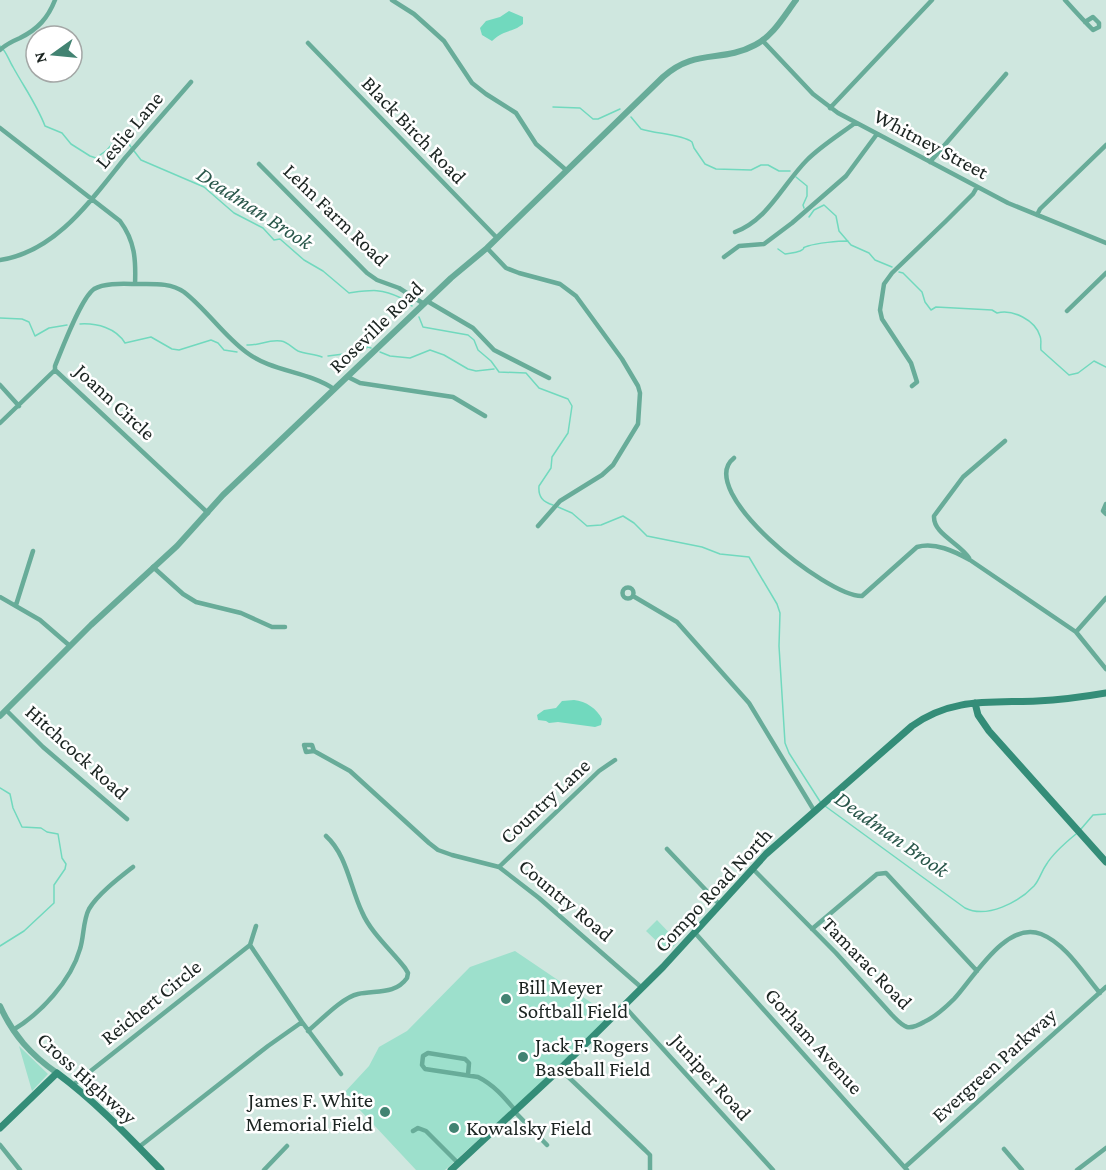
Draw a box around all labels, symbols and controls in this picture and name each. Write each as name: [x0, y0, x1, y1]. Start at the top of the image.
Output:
north arrow: [24, 24, 84, 84]
text: N: [30, 50, 50, 65]
street label: Black Birch Road: [357, 71, 471, 189]
street label: Leslie Lane: [90, 87, 168, 173]
street label: Whitney Street: [870, 104, 993, 185]
street label: Lehn Farm Road: [279, 159, 393, 271]
water label: Deadman Brook: [192, 161, 319, 255]
street label: Roseville Road: [324, 276, 428, 378]
street label: Joann Circle: [68, 357, 160, 445]
street label: Hitchcock Road: [21, 700, 133, 804]
street label: Country Lane: [495, 753, 595, 849]
water label: Deadman Brook: [830, 786, 955, 883]
street label: Compo Road North: [649, 823, 777, 957]
street label: Country Road: [514, 854, 618, 946]
street label: Tamarac Road: [817, 912, 917, 1014]
street label: Reichert Circle: [96, 954, 206, 1050]
place label: Bill Meyer Softball Field: [518, 975, 628, 1023]
street label: Gorham Avenue: [760, 983, 868, 1099]
marker: Bill Meyer Softball Field: [499, 992, 513, 1006]
street label: Evergreen Parkway: [927, 1003, 1061, 1127]
street label: Cross Highway: [32, 1027, 142, 1129]
street label: Juniper Road: [664, 1027, 756, 1125]
place label: Jack F. Rogers Baseball Field: [533, 1033, 651, 1081]
marker: Jack F. Rogers Baseball Field: [516, 1050, 530, 1064]
place label: James F. White Memorial Field: [245, 1088, 373, 1136]
marker: James F. White Memorial Field: [378, 1105, 392, 1119]
place label: Kowalsky Field: [466, 1116, 592, 1140]
marker: Kowalsky Field: [447, 1121, 461, 1135]

